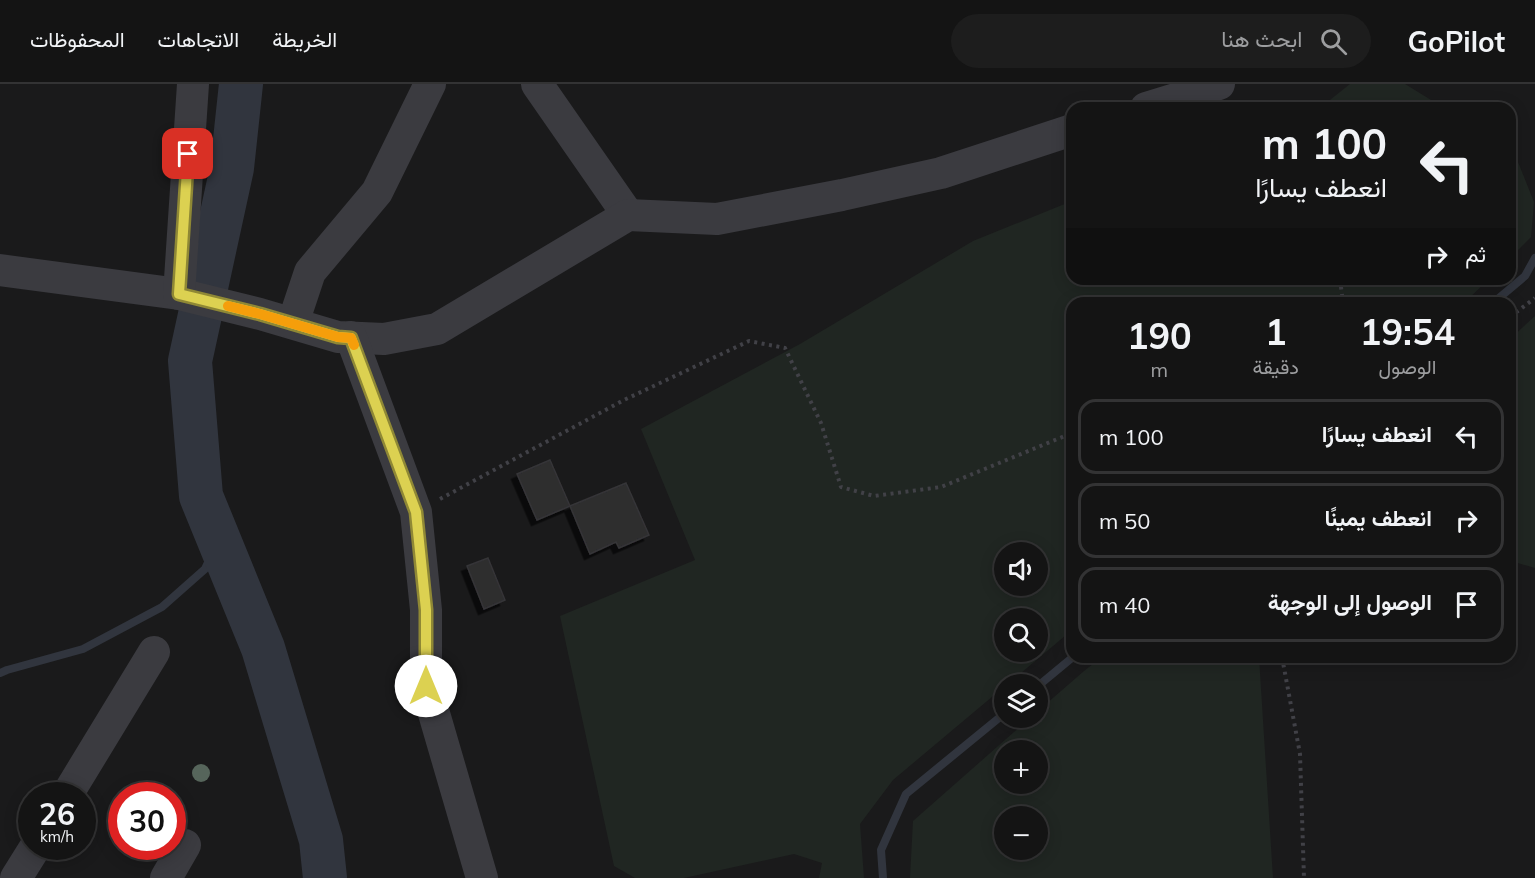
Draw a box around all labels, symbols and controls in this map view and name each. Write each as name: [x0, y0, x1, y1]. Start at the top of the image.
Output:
search box: [951, 14, 1371, 68]
text: GoPilot: [1407, 24, 1505, 59]
text: ابحث هنا: [1221, 25, 1302, 53]
icon: search: [1317, 25, 1350, 58]
text: المحفوظات: [30, 26, 125, 52]
text: الاتجاهات: [158, 26, 239, 52]
text: الخريطة: [272, 26, 337, 52]
text: 100 m: [1262, 117, 1387, 170]
icon: left: [1408, 126, 1486, 204]
pin: [162, 128, 213, 179]
icon: arrive: [171, 137, 204, 170]
text: انعطف يسارًا: [1255, 170, 1387, 204]
icon: right: [1420, 240, 1453, 273]
text: ثم: [1465, 240, 1486, 268]
text: 1: [1265, 309, 1287, 354]
text: 19:54: [1360, 309, 1455, 354]
text: 190: [1127, 313, 1192, 358]
text: دقيقة: [1253, 354, 1299, 379]
text: الوصول: [1379, 354, 1436, 379]
text: m: [1151, 357, 1168, 382]
text: انعطف يسارًا: [1322, 420, 1432, 448]
icon: left: [1450, 420, 1483, 453]
text: 100 m: [1099, 423, 1164, 451]
text: انعطف يمينًا: [1325, 504, 1432, 532]
icon: right: [1450, 504, 1483, 537]
text: 50 m: [1099, 507, 1150, 535]
map controls: [994, 542, 1048, 860]
button: sound: [994, 542, 1048, 596]
text: الوصول إلى الوجهة: [1268, 588, 1432, 616]
icon: arrive: [1450, 588, 1483, 621]
text: 40 m: [1099, 591, 1150, 619]
button: search: [994, 608, 1048, 662]
position arrow: [394, 654, 458, 718]
button: layers: [994, 674, 1048, 728]
button: +: [994, 740, 1048, 794]
speed limit sign: 30: [108, 782, 186, 860]
text: 26: [39, 795, 75, 833]
button: −: [994, 806, 1048, 860]
text: km/h: [40, 827, 74, 846]

